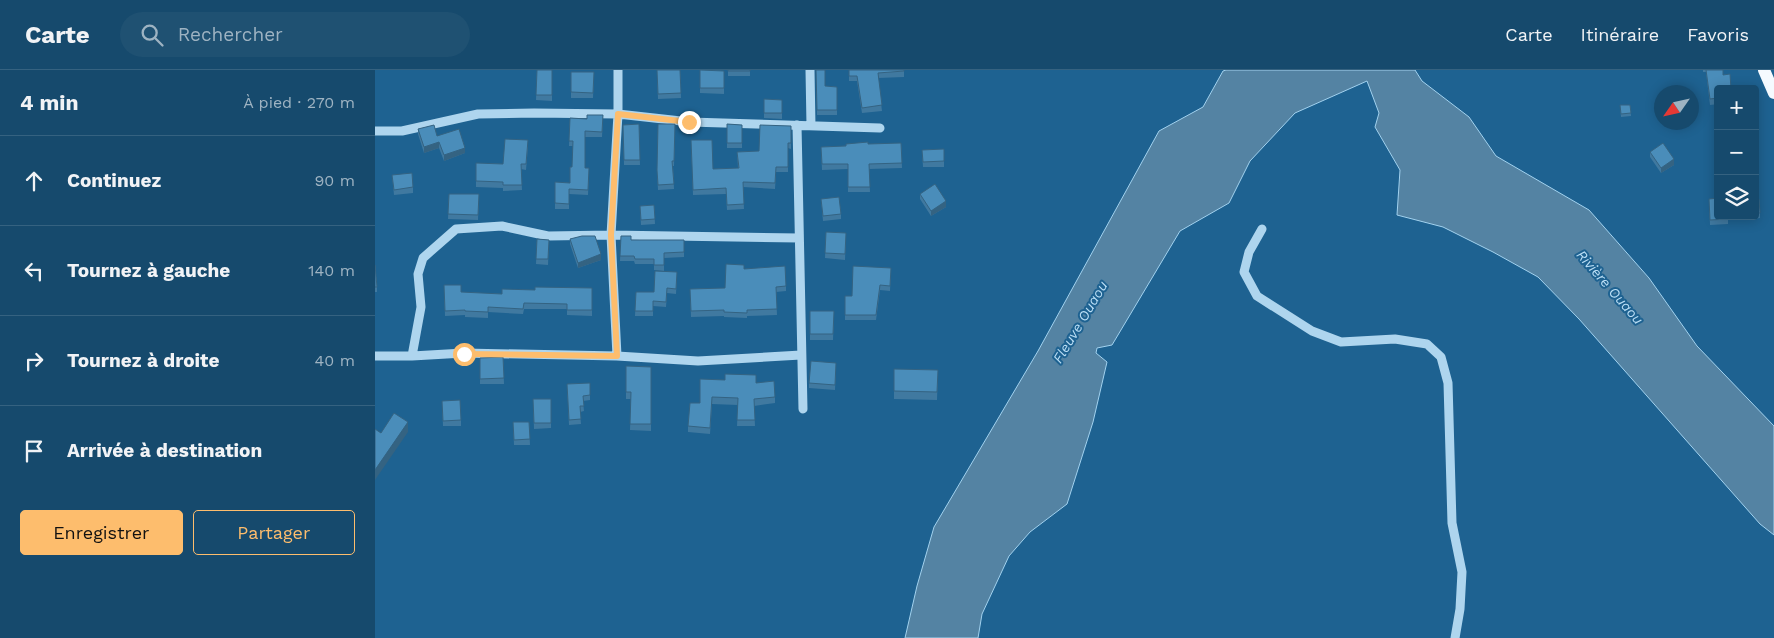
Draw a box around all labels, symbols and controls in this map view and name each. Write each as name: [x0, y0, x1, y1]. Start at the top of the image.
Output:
search box: [120, 12, 470, 57]
text: Carte: [25, 21, 90, 49]
icon: search: [138, 21, 166, 49]
text: Rechercher: [178, 23, 283, 46]
text: Carte: [1505, 24, 1553, 45]
text: Itinéraire: [1581, 24, 1659, 45]
text: Favoris: [1687, 24, 1749, 45]
north arrow: [1654, 85, 1699, 130]
map controls: [1714, 85, 1759, 220]
button: +: [1714, 85, 1759, 130]
text: 4 min: [20, 90, 78, 115]
text: À pied · 270 m: [243, 93, 355, 112]
route end: [678, 111, 701, 134]
button: −: [1714, 130, 1759, 175]
icon: ahead: [20, 167, 48, 195]
text: Continuez: [67, 169, 161, 192]
text: 90 m: [314, 171, 355, 190]
button: layers: [1714, 175, 1759, 220]
water label: Rivière Ouaou: [1573, 247, 1647, 327]
icon: left: [20, 257, 48, 285]
text: Tournez à gauche: [67, 259, 230, 282]
text: 140 m: [308, 261, 355, 280]
water label: Fleuve Ouaou: [1049, 278, 1111, 366]
route start: [453, 343, 476, 366]
icon: right: [20, 347, 48, 375]
text: Tournez à droite: [67, 349, 219, 372]
text: 40 m: [315, 351, 355, 370]
icon: arrive: [20, 437, 48, 465]
text: Arrivée à destination: [67, 439, 262, 462]
button: Enregistrer: [20, 510, 183, 555]
button: Partager: [193, 510, 355, 555]

